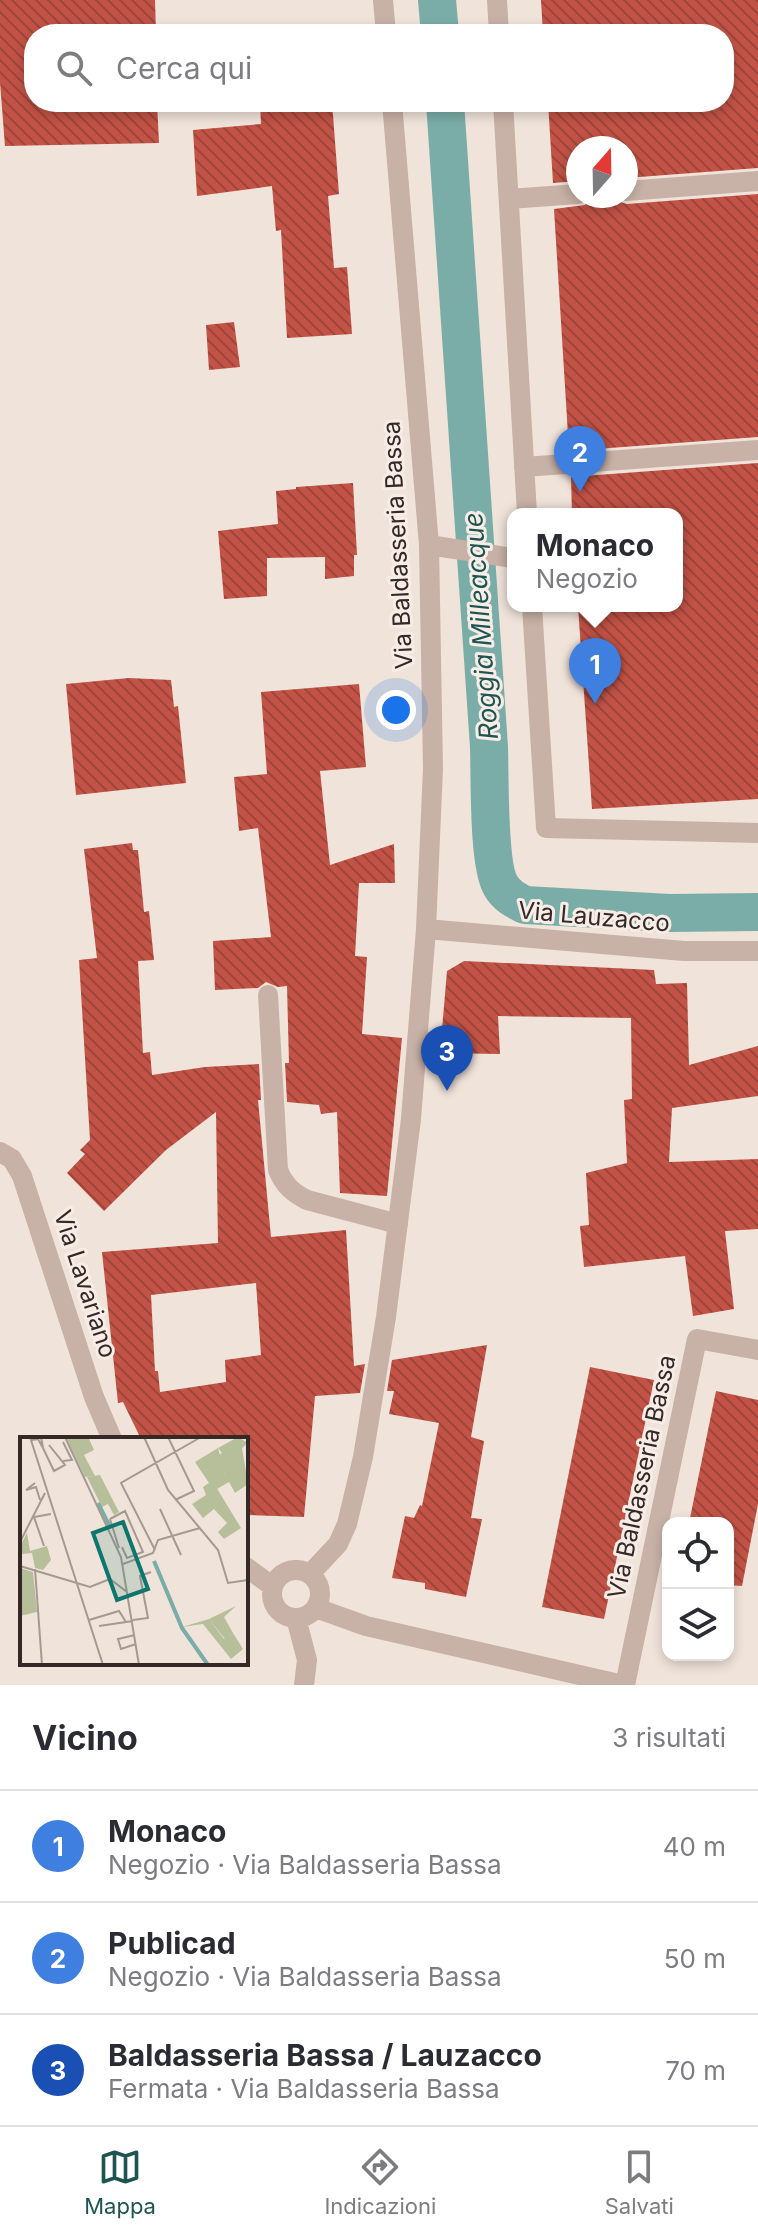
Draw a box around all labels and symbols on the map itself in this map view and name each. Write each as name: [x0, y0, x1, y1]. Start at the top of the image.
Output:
north arrow: [566, 136, 638, 208]
street label: Via Baldasseria Bassa: [377, 420, 418, 670]
pin: 2: [554, 426, 606, 492]
water label: Roggia Milleacque: [457, 511, 504, 741]
pin: 1: [569, 638, 621, 704]
your location: [376, 690, 416, 730]
street label: Via Lauzacco: [517, 895, 671, 938]
pin: 3: [421, 1025, 473, 1091]
street label: Via Lavariano: [48, 1206, 123, 1361]
street label: Via Baldasseria Bassa: [601, 1352, 682, 1601]
inset map: [20, 1437, 248, 1665]

